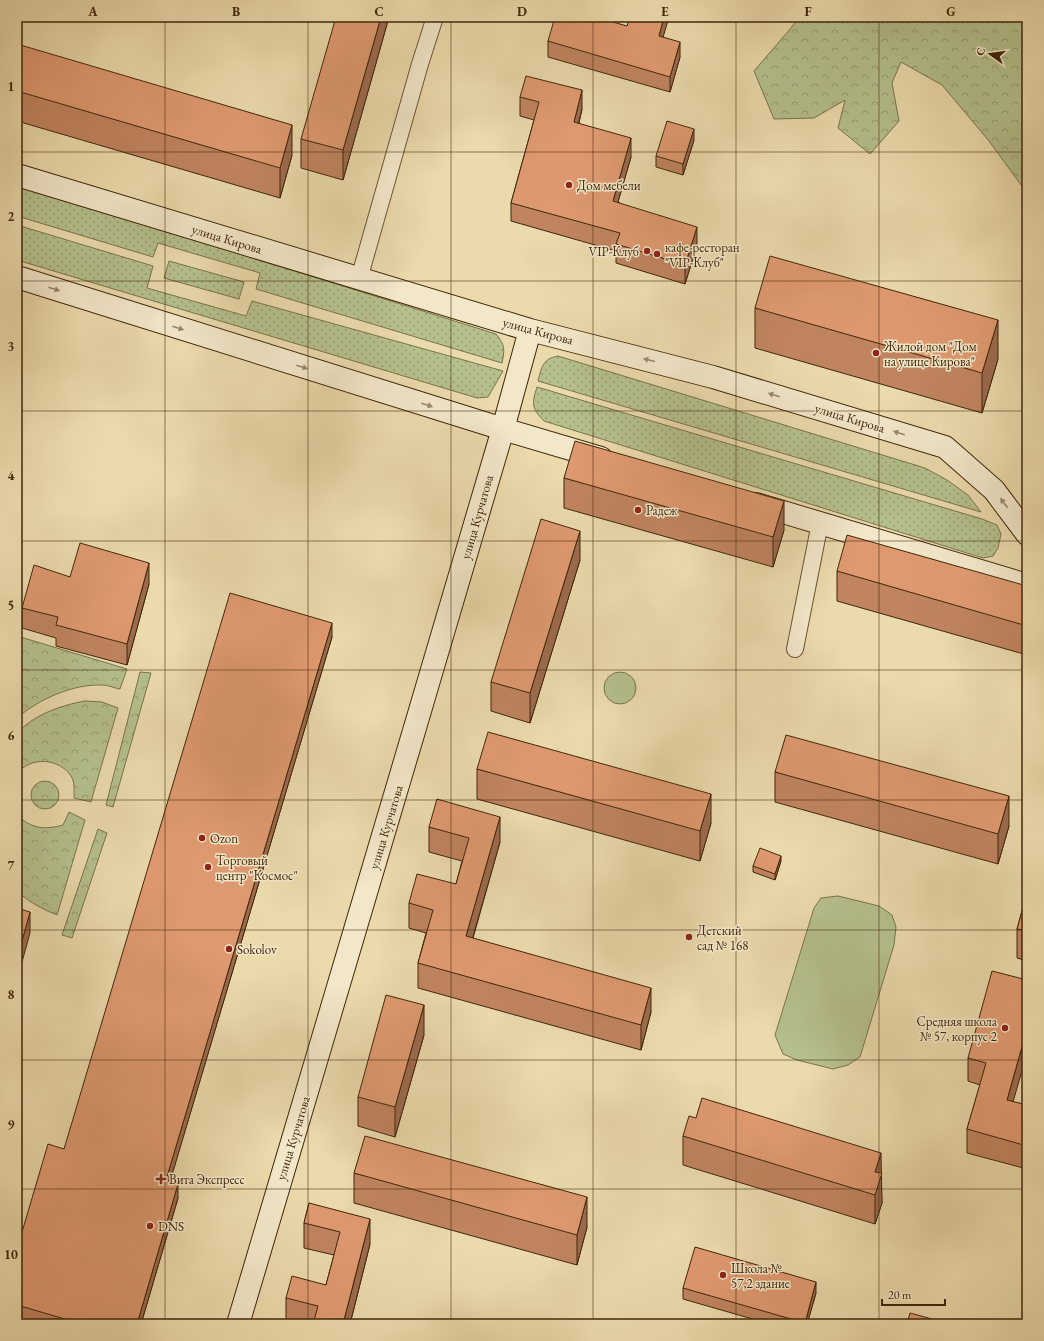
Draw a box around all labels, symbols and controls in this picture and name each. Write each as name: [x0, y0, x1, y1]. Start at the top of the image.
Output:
text: A: [87, 3, 98, 20]
text: B: [232, 3, 240, 20]
text: C: [374, 3, 384, 20]
text: D: [517, 3, 527, 20]
text: E: [661, 3, 669, 20]
text: F: [804, 3, 812, 20]
text: G: [946, 3, 956, 20]
north arrow: [970, 34, 1010, 74]
text: С: [973, 46, 988, 57]
text: 1: [8, 78, 15, 95]
place label: Дом мебели: [577, 177, 641, 194]
marker: Дом мебели: [564, 180, 574, 190]
text: 2: [8, 208, 15, 225]
street label: улица Кирова: [190, 220, 265, 258]
place label: кафе-ресторан "VIP-Клуб": [665, 239, 740, 271]
place label: VIP-Клуб: [588, 243, 639, 260]
marker: VIP-Клуб: [642, 246, 652, 256]
marker: кафе-ресторан "VIP-Клуб": [652, 249, 662, 259]
one-way arrow: [49, 286, 61, 292]
street label: улица Кирова: [501, 313, 576, 349]
one-way arrow: [173, 325, 185, 331]
text: 3: [8, 338, 15, 355]
place label: Жилой дом "Дом на улице Кирова": [883, 338, 977, 370]
marker: Жилой дом "Дом на улице Кирова": [871, 348, 881, 358]
one-way arrow: [643, 357, 655, 363]
one-way arrow: [297, 364, 309, 370]
one-way arrow: [768, 392, 780, 398]
street label: улица Кирова: [813, 399, 888, 437]
one-way arrow: [421, 402, 433, 408]
one-way arrow: [892, 430, 904, 436]
text: 4: [8, 467, 15, 484]
street label: улица Курчатова: [457, 472, 497, 561]
one-way arrow: [1000, 498, 1008, 508]
place label: Радеж: [646, 502, 678, 519]
marker: Радеж: [633, 505, 643, 515]
text: 5: [8, 597, 14, 614]
text: 6: [8, 727, 15, 744]
street label: улица Курчатова: [365, 782, 407, 871]
place label: Ozon: [210, 830, 238, 847]
marker: Ozon: [197, 833, 207, 843]
place label: Торговый центр "Космос": [216, 852, 298, 884]
text: 7: [8, 857, 15, 874]
marker: Торговый центр "Космос": [203, 862, 213, 872]
place label: Детский сад № 168: [697, 922, 748, 954]
marker: Детский сад № 168: [684, 932, 694, 942]
place label: Sokolov: [237, 941, 277, 958]
marker: Sokolov: [224, 944, 234, 954]
text: 8: [8, 986, 15, 1003]
place label: Средняя школа № 57, корпус 2: [917, 1013, 998, 1045]
marker: Средняя школа № 57, корпус 2: [1000, 1023, 1010, 1033]
street label: улица Курчатова: [272, 1093, 314, 1182]
text: 9: [8, 1116, 15, 1133]
place label: Вита Экспресс: [169, 1171, 245, 1188]
marker: Вита Экспресс: [156, 1174, 166, 1184]
place label: DNS: [158, 1218, 184, 1235]
marker: DNS: [145, 1221, 155, 1231]
text: 10: [4, 1246, 18, 1263]
place label: Школа № 57,2 здание: [731, 1260, 790, 1292]
marker: Школа № 57,2 здание: [718, 1270, 728, 1280]
scale bar: [882, 1281, 945, 1307]
text: 20 m: [888, 1287, 912, 1303]

